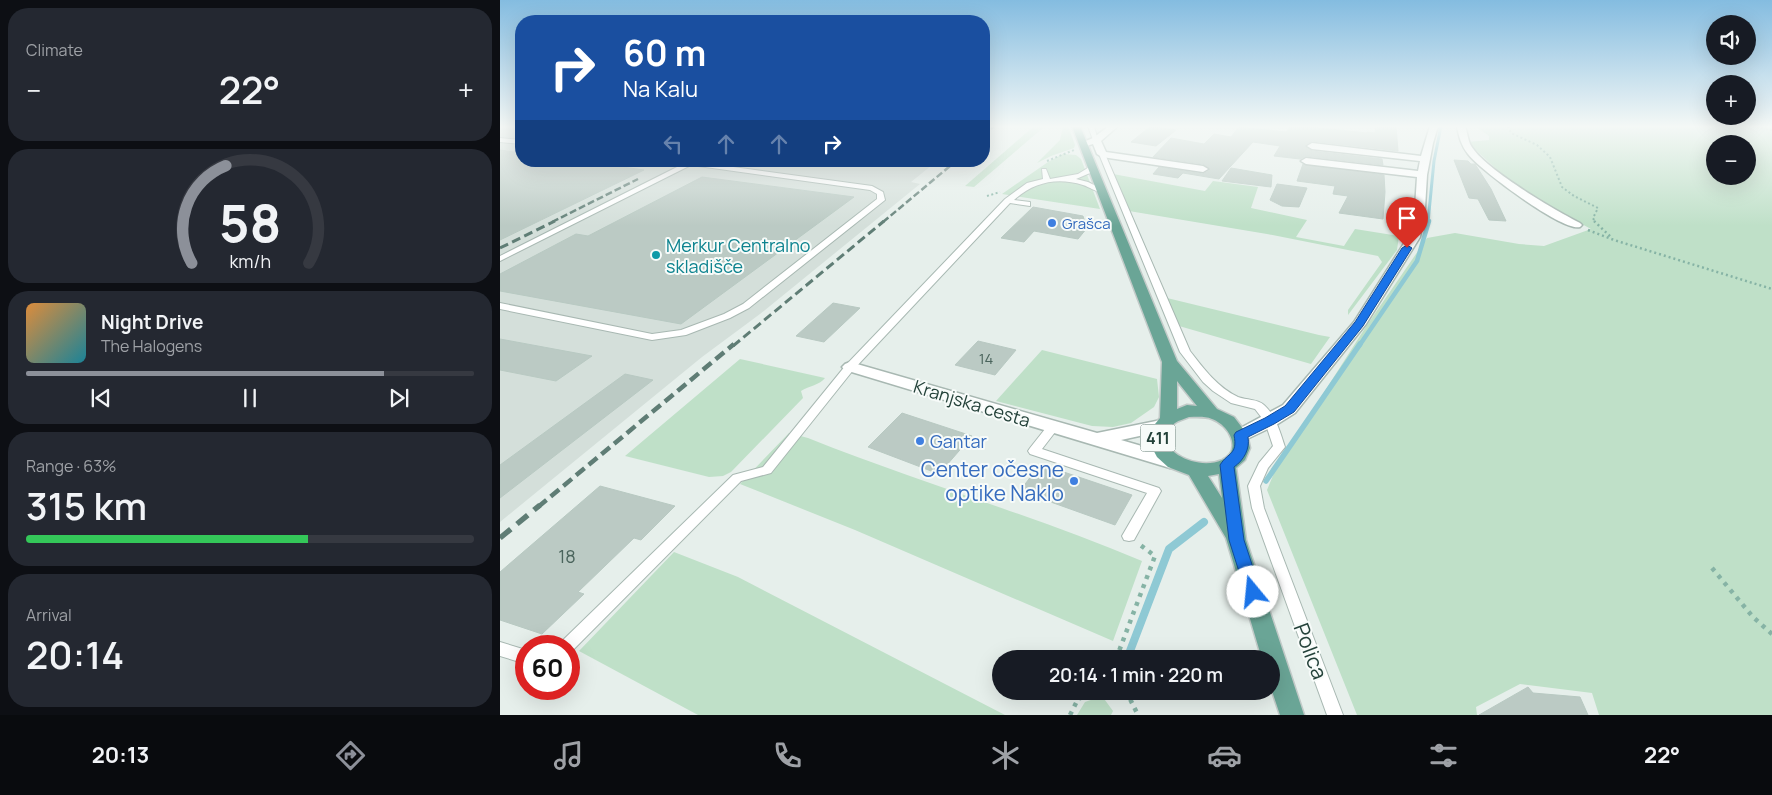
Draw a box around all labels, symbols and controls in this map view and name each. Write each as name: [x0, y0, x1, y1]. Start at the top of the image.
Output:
map controls: [1706, 15, 1756, 185]
button: sound: [1706, 15, 1756, 65]
text: 60 m: [623, 29, 706, 77]
icon: right: [540, 35, 605, 100]
text: Climate: [26, 39, 83, 61]
text: 22°: [219, 63, 280, 115]
text: −: [26, 71, 41, 109]
text: +: [458, 71, 474, 109]
text: Na Kalu: [623, 74, 698, 104]
button: +: [1706, 75, 1756, 125]
icon: left: [659, 130, 687, 158]
icon: ahead: [712, 130, 740, 158]
icon: ahead: [765, 130, 793, 158]
icon: right: [818, 130, 846, 158]
button: −: [1706, 135, 1756, 185]
text: 58: [219, 187, 281, 258]
pin: [1386, 197, 1428, 248]
icon: arrive: [1393, 204, 1421, 232]
place label: Grašca: [1062, 213, 1110, 234]
marker: Grašca: [1046, 217, 1058, 229]
place label: Merkur Centralno skladišče: [666, 233, 811, 278]
text: km/h: [229, 249, 271, 273]
marker: Merkur Centralno skladišče: [650, 249, 662, 261]
text: Night Drive: [101, 309, 203, 335]
text: The Halogens: [101, 335, 202, 357]
house number: 14: [979, 348, 993, 369]
street label: Kranjska cesta: [911, 374, 1033, 432]
icon: previous: [87, 384, 115, 412]
icon: pause: [236, 384, 264, 412]
icon: next: [385, 384, 413, 412]
road number: 411: [1140, 424, 1176, 452]
place label: Gantar: [930, 429, 988, 453]
marker: Gantar: [914, 435, 926, 447]
text: Range · 63%: [26, 455, 117, 477]
place label: Center očesne optike Naklo: [921, 455, 1064, 507]
marker: Center očesne optike Naklo: [1068, 475, 1080, 487]
text: 315 km: [26, 479, 147, 531]
house number: 18: [558, 544, 576, 568]
position arrow: [1226, 565, 1278, 617]
text: Arrival: [26, 604, 72, 626]
street label: Polica: [1288, 619, 1334, 683]
text: 20:14: [26, 628, 124, 680]
speed limit sign: 60: [515, 635, 580, 700]
text: 20:14 · 1 min · 220 m: [1049, 662, 1223, 688]
icon: directions: [333, 738, 368, 773]
icon: music: [551, 738, 586, 773]
icon: phone: [770, 738, 805, 773]
icon: climate: [988, 738, 1023, 773]
icon: car: [1207, 738, 1242, 773]
icon: filters: [1426, 738, 1461, 773]
text: 20:13: [92, 740, 149, 770]
text: 22°: [1644, 740, 1680, 770]

